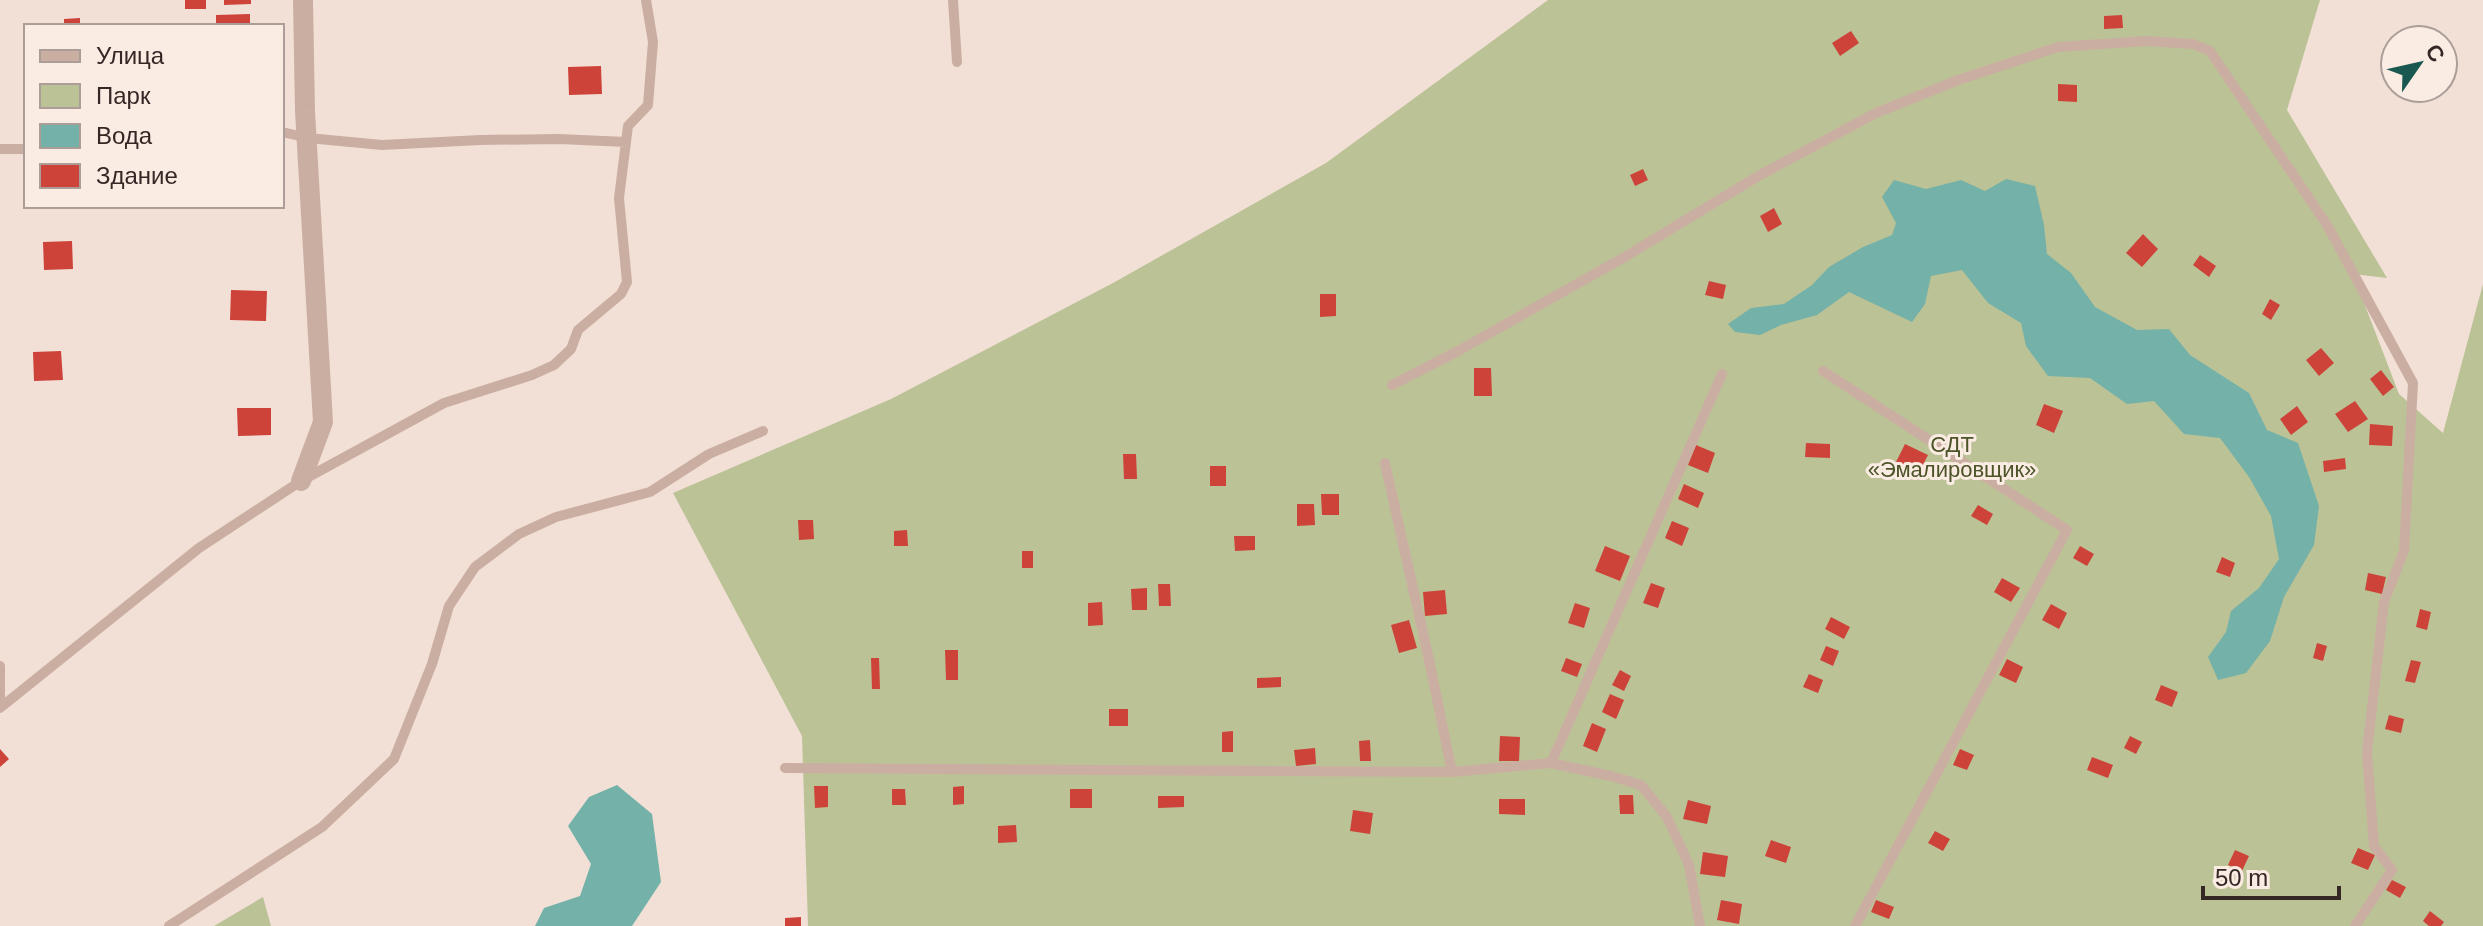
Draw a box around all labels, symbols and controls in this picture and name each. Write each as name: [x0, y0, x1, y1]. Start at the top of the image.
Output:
legend: [24, 24, 284, 208]
north arrow: [2379, 24, 2459, 104]
text: С: [2420, 40, 2450, 67]
text: Улица: [96, 42, 165, 69]
text: Парк: [96, 82, 151, 109]
text: Вода: [96, 122, 153, 149]
text: Здание: [96, 162, 178, 189]
park label: СДТ «Эмалировщик»: [1868, 432, 2036, 482]
scale bar: [2203, 850, 2339, 900]
text: 50 m: [2215, 864, 2268, 891]

